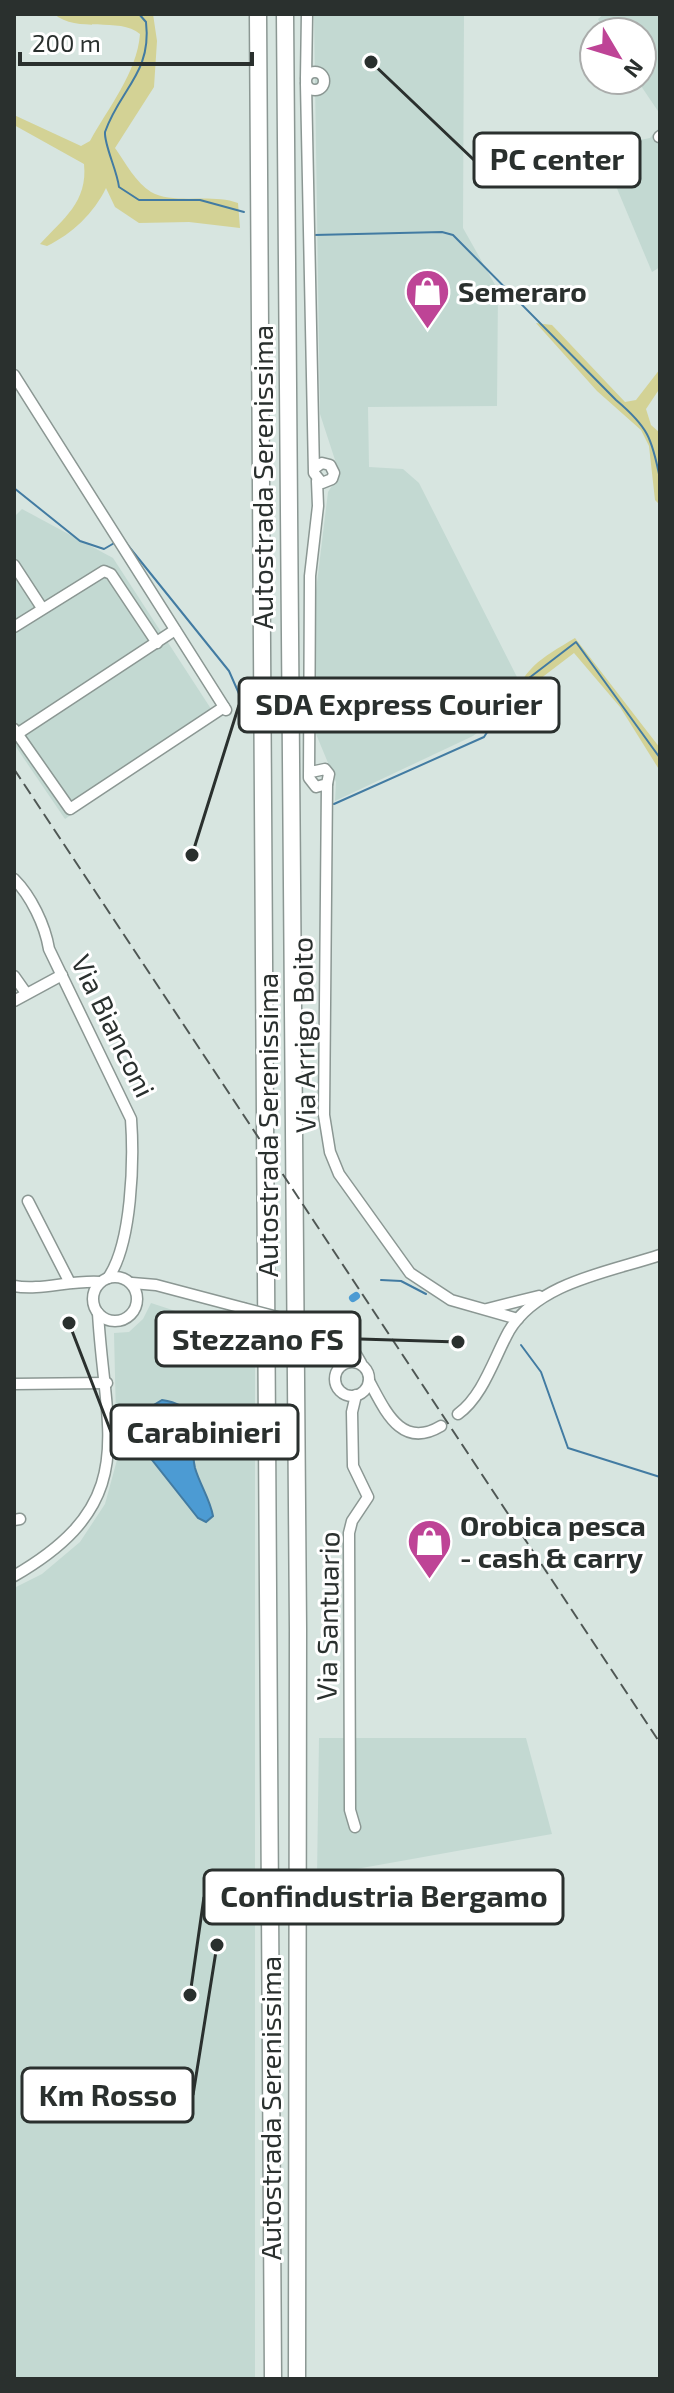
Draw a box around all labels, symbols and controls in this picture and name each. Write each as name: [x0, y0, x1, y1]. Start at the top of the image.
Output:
scale bar: [20, 16, 252, 66]
north arrow: [578, 16, 658, 96]
text: 200 m: [32, 28, 101, 57]
text: N: [619, 55, 650, 83]
callout: PC center: [474, 133, 640, 187]
text: PC center: [490, 140, 625, 176]
shop icon: Semeraro: [403, 268, 451, 331]
place label: Semeraro: [458, 274, 587, 308]
street label: Autostrada Serenissima: [245, 325, 279, 629]
callout: SDA Express Courier: [239, 678, 559, 732]
text: SDA Express Courier: [255, 685, 543, 721]
street label: Via Arrigo Boito: [284, 937, 322, 1133]
street label: Via Bianconi: [65, 949, 163, 1102]
street label: Autostrada Serenissima: [250, 973, 284, 1277]
callout: Stezzano FS: [156, 1312, 360, 1366]
text: Stezzano FS: [172, 1320, 344, 1356]
callout: Carabinieri: [111, 1405, 298, 1459]
text: Carabinieri: [127, 1413, 281, 1449]
place label: Orobica pesca - cash & carry: [460, 1508, 646, 1574]
shop icon: Orobica pesca - cash & carry: [405, 1518, 453, 1581]
street label: Via Santuario: [309, 1531, 345, 1701]
callout: Confindustria Bergamo: [204, 1870, 563, 1924]
text: Confindustria Bergamo: [220, 1877, 548, 1913]
street label: Autostrada Serenissima: [253, 1956, 287, 2260]
callout: Km Rosso: [22, 2068, 193, 2122]
text: Km Rosso: [39, 2076, 177, 2112]

